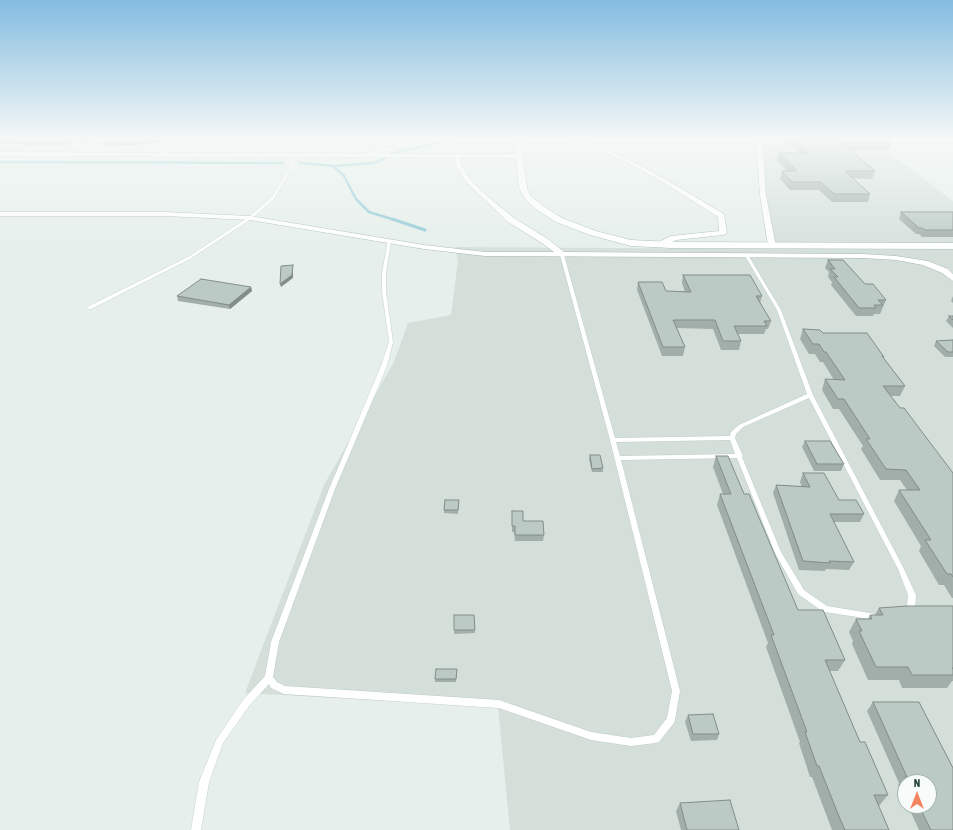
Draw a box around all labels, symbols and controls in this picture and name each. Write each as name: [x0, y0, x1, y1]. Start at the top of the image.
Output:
north arrow: [897, 774, 937, 814]
text: N: [914, 777, 920, 789]

